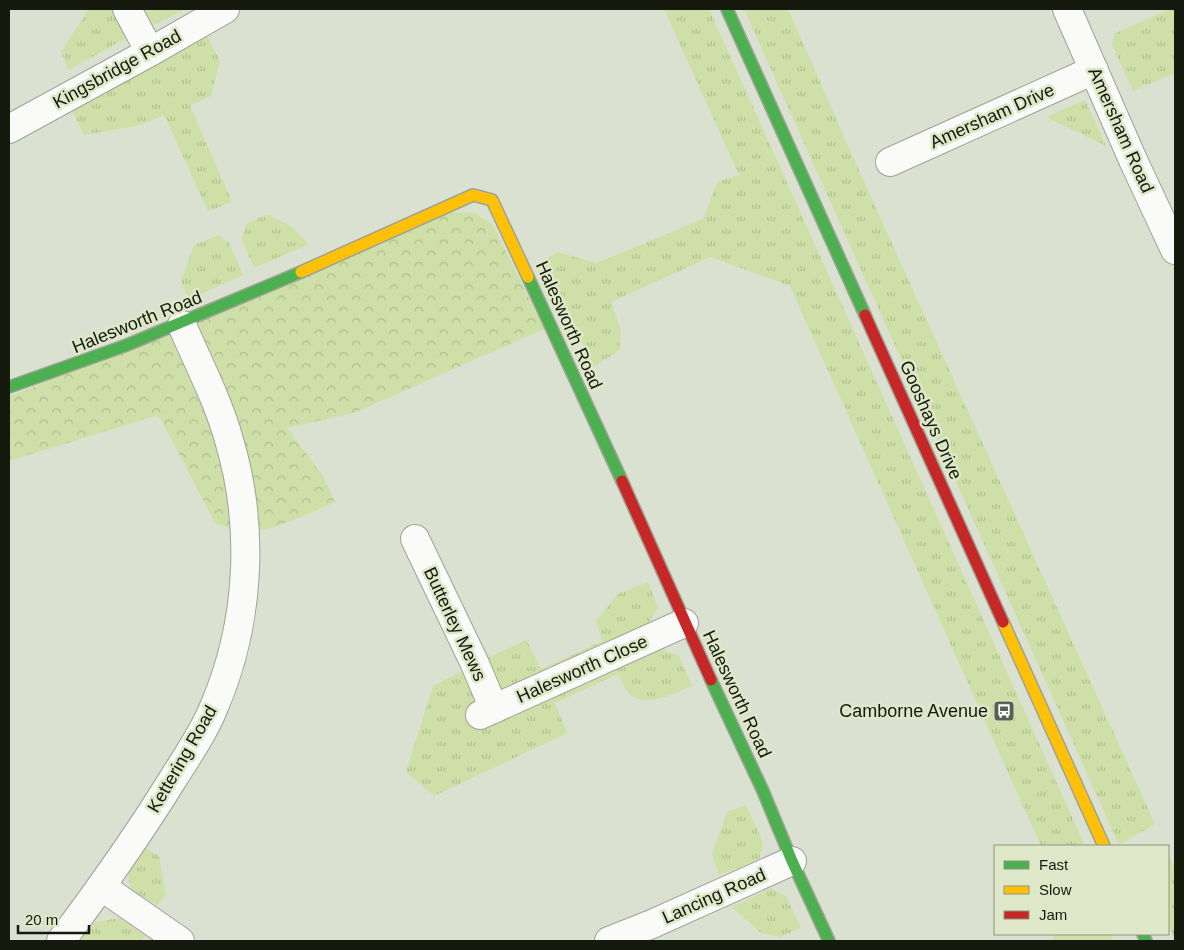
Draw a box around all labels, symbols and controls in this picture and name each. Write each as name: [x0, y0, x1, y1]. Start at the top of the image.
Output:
street label: Kingsbridge Road: [50, 26, 184, 112]
street label: Amersham Road: [1084, 64, 1158, 196]
street label: Amersham Drive: [927, 80, 1057, 152]
street label: Halesworth Road: [532, 258, 606, 392]
street label: Halesworth Road: [69, 287, 205, 357]
street label: Gooshays Drive: [896, 357, 966, 483]
street label: Butterley Mews: [420, 564, 490, 684]
street label: Halesworth Road: [699, 627, 775, 761]
street label: Halesworth Close: [513, 631, 651, 707]
bus stop icon: Camborne Avenue: [992, 699, 1016, 723]
place label: Camborne Avenue: [839, 701, 988, 721]
street label: Kettering Road: [143, 702, 221, 816]
legend: [994, 845, 1169, 935]
text: Fast: [1039, 856, 1069, 873]
street label: Lancing Road: [659, 864, 769, 928]
text: Slow: [1039, 881, 1072, 898]
scale bar: [18, 902, 89, 934]
text: Jam: [1039, 906, 1067, 923]
text: 20 m: [25, 911, 58, 928]

